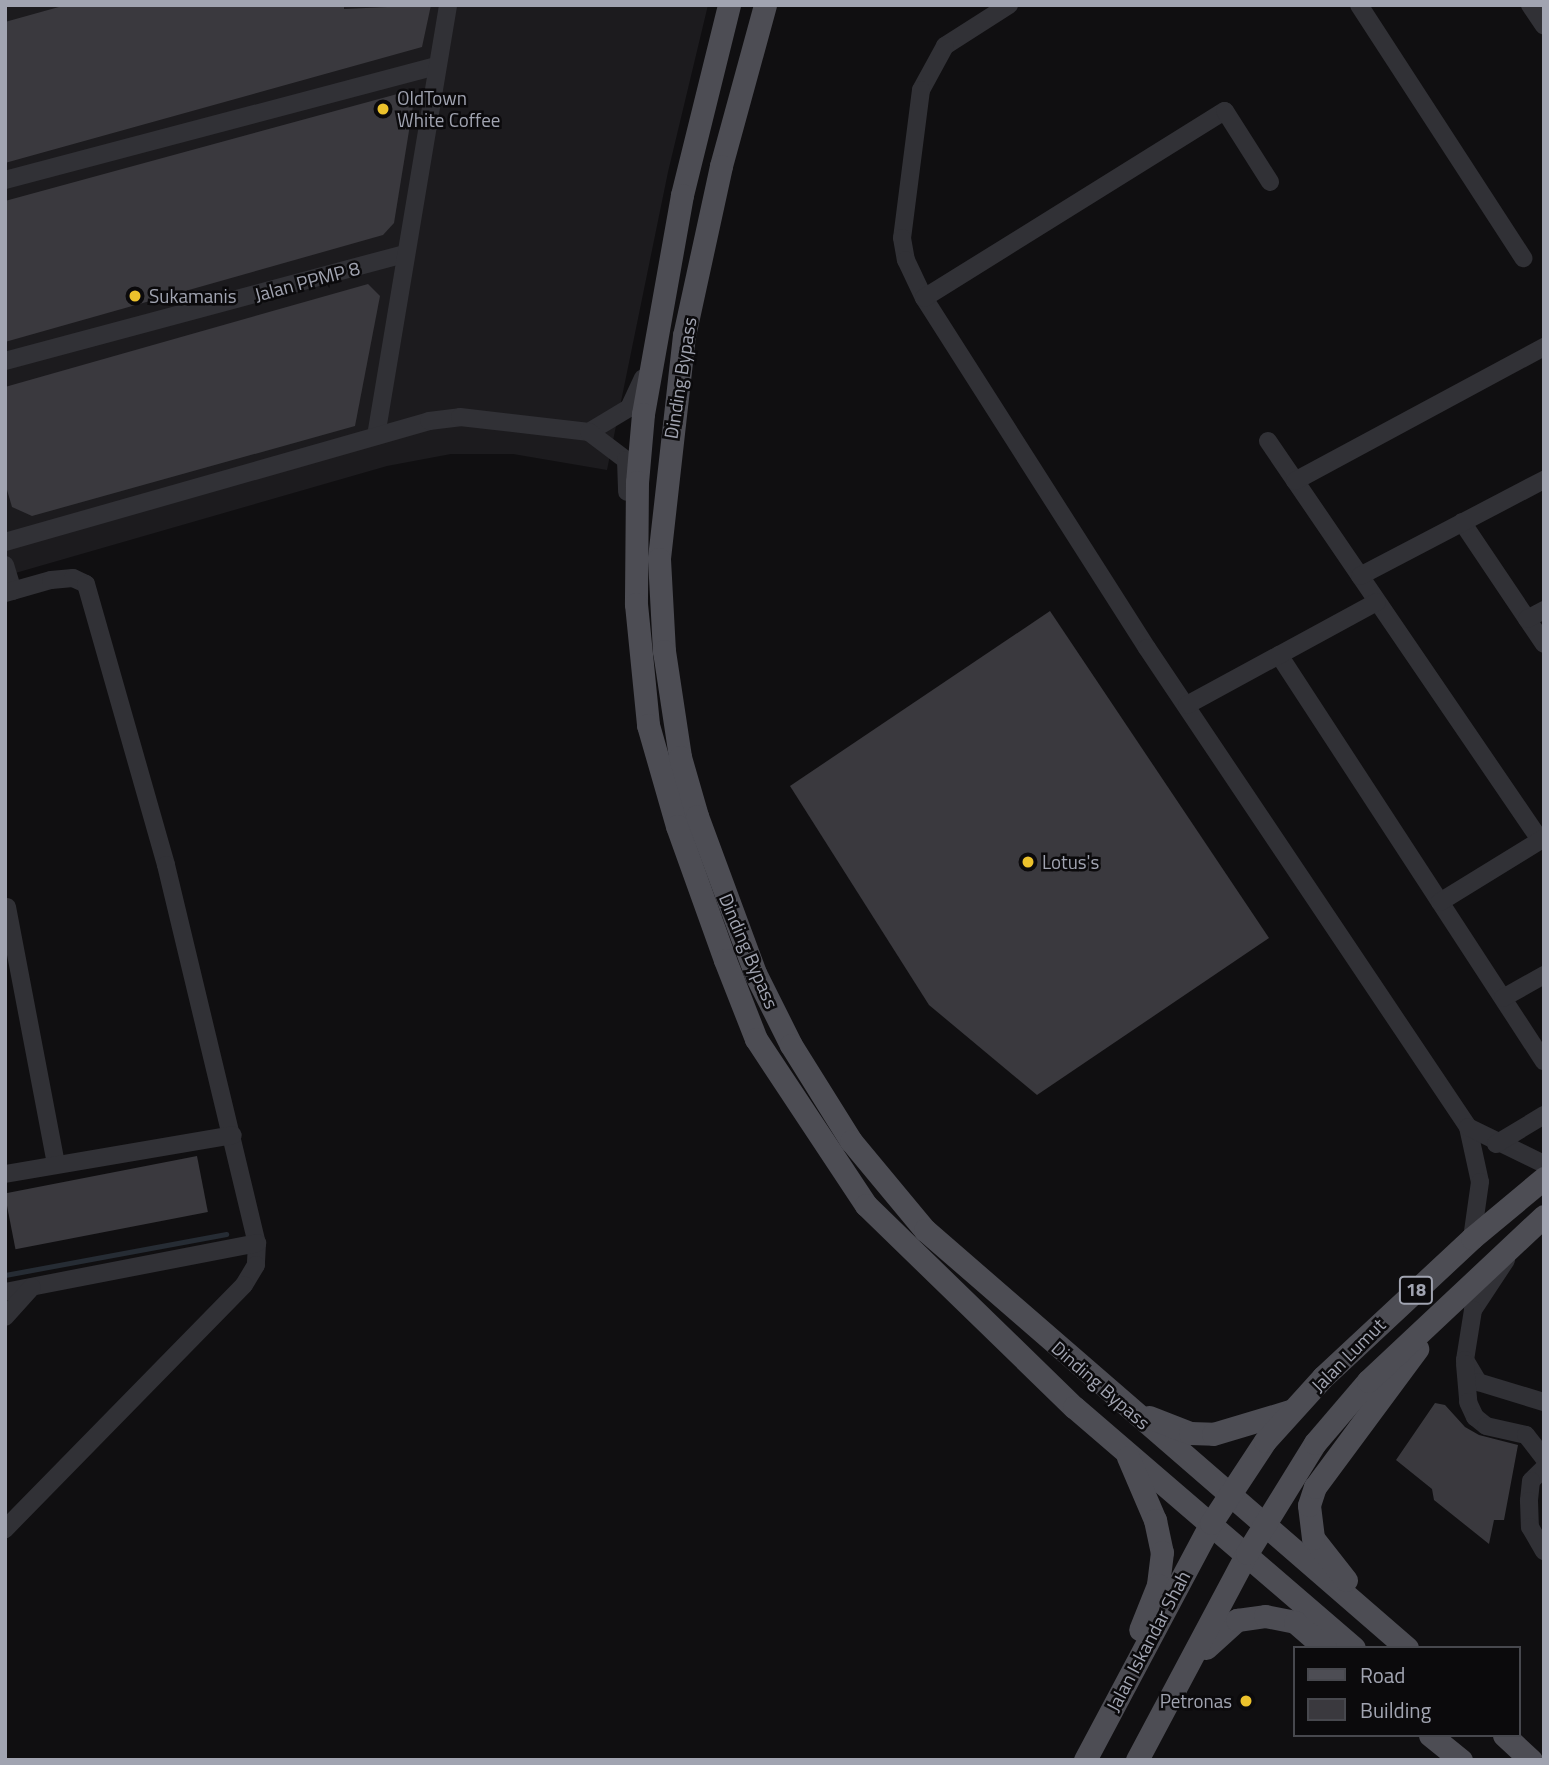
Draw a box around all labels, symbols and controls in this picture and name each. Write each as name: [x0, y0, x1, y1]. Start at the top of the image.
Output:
place label: OldTown White Coffee: [397, 87, 500, 131]
marker: OldTown White Coffee: [375, 101, 391, 117]
street label: Jalan PPMP 8: [252, 256, 362, 306]
place label: Sukamanis: [149, 285, 237, 307]
marker: Sukamanis: [127, 288, 143, 304]
street label: Dinding Bypass: [659, 315, 701, 441]
place label: Lotus's: [1042, 851, 1099, 873]
marker: Lotus's: [1020, 854, 1036, 870]
street label: Dinding Bypass: [714, 890, 784, 1012]
road number: 18: [1398, 1275, 1434, 1304]
street label: Jalan Lumut: [1306, 1313, 1390, 1397]
street label: Dinding Bypass: [1047, 1336, 1155, 1434]
street label: Jalan Iskandar Shah: [1101, 1567, 1195, 1715]
legend: [1294, 1646, 1521, 1737]
text: Road: [1360, 1659, 1405, 1691]
place label: Petronas: [1160, 1690, 1232, 1712]
marker: Petronas: [1238, 1693, 1254, 1709]
text: Building: [1360, 1694, 1431, 1726]

